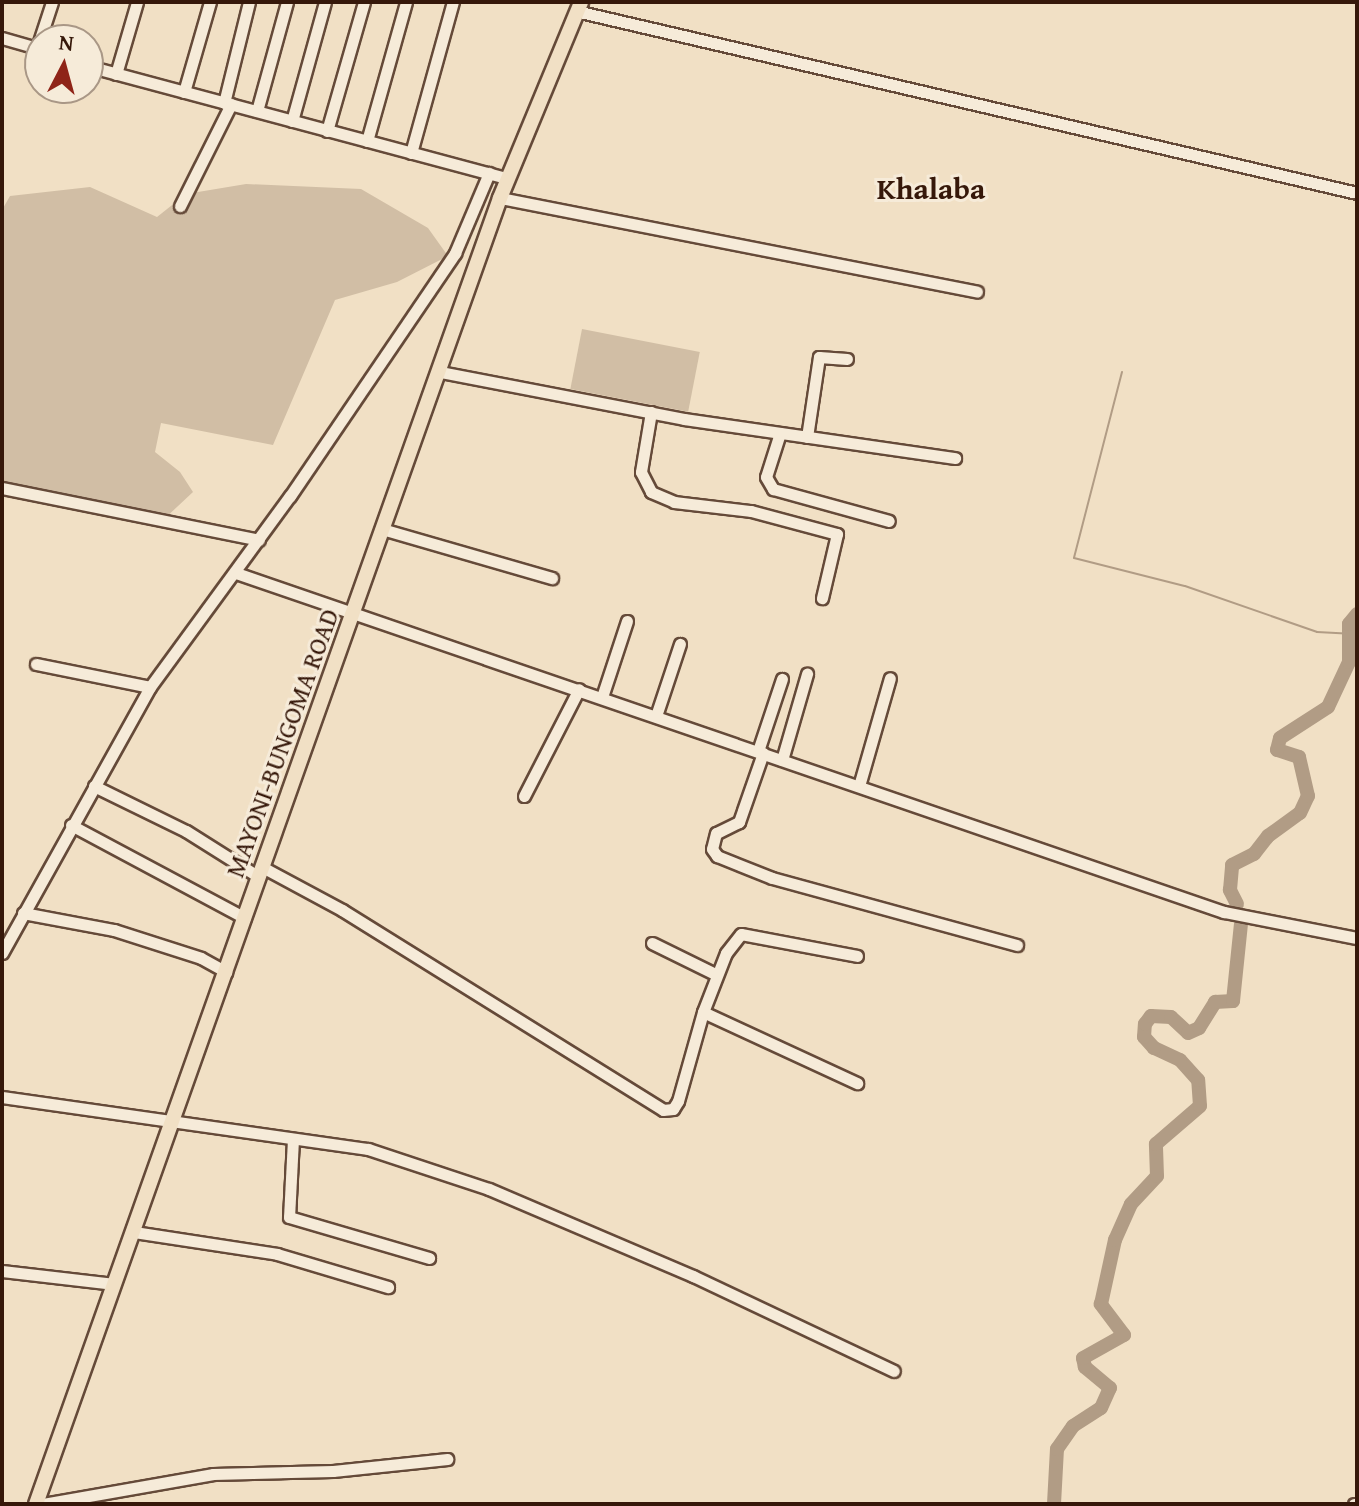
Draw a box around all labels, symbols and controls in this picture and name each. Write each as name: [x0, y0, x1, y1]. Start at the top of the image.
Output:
north arrow: [24, 24, 104, 104]
text: N: [57, 25, 75, 59]
district label: Khalaba: [877, 170, 985, 206]
street label: MAYONI-BUNGOMA ROAD: [219, 604, 345, 882]

